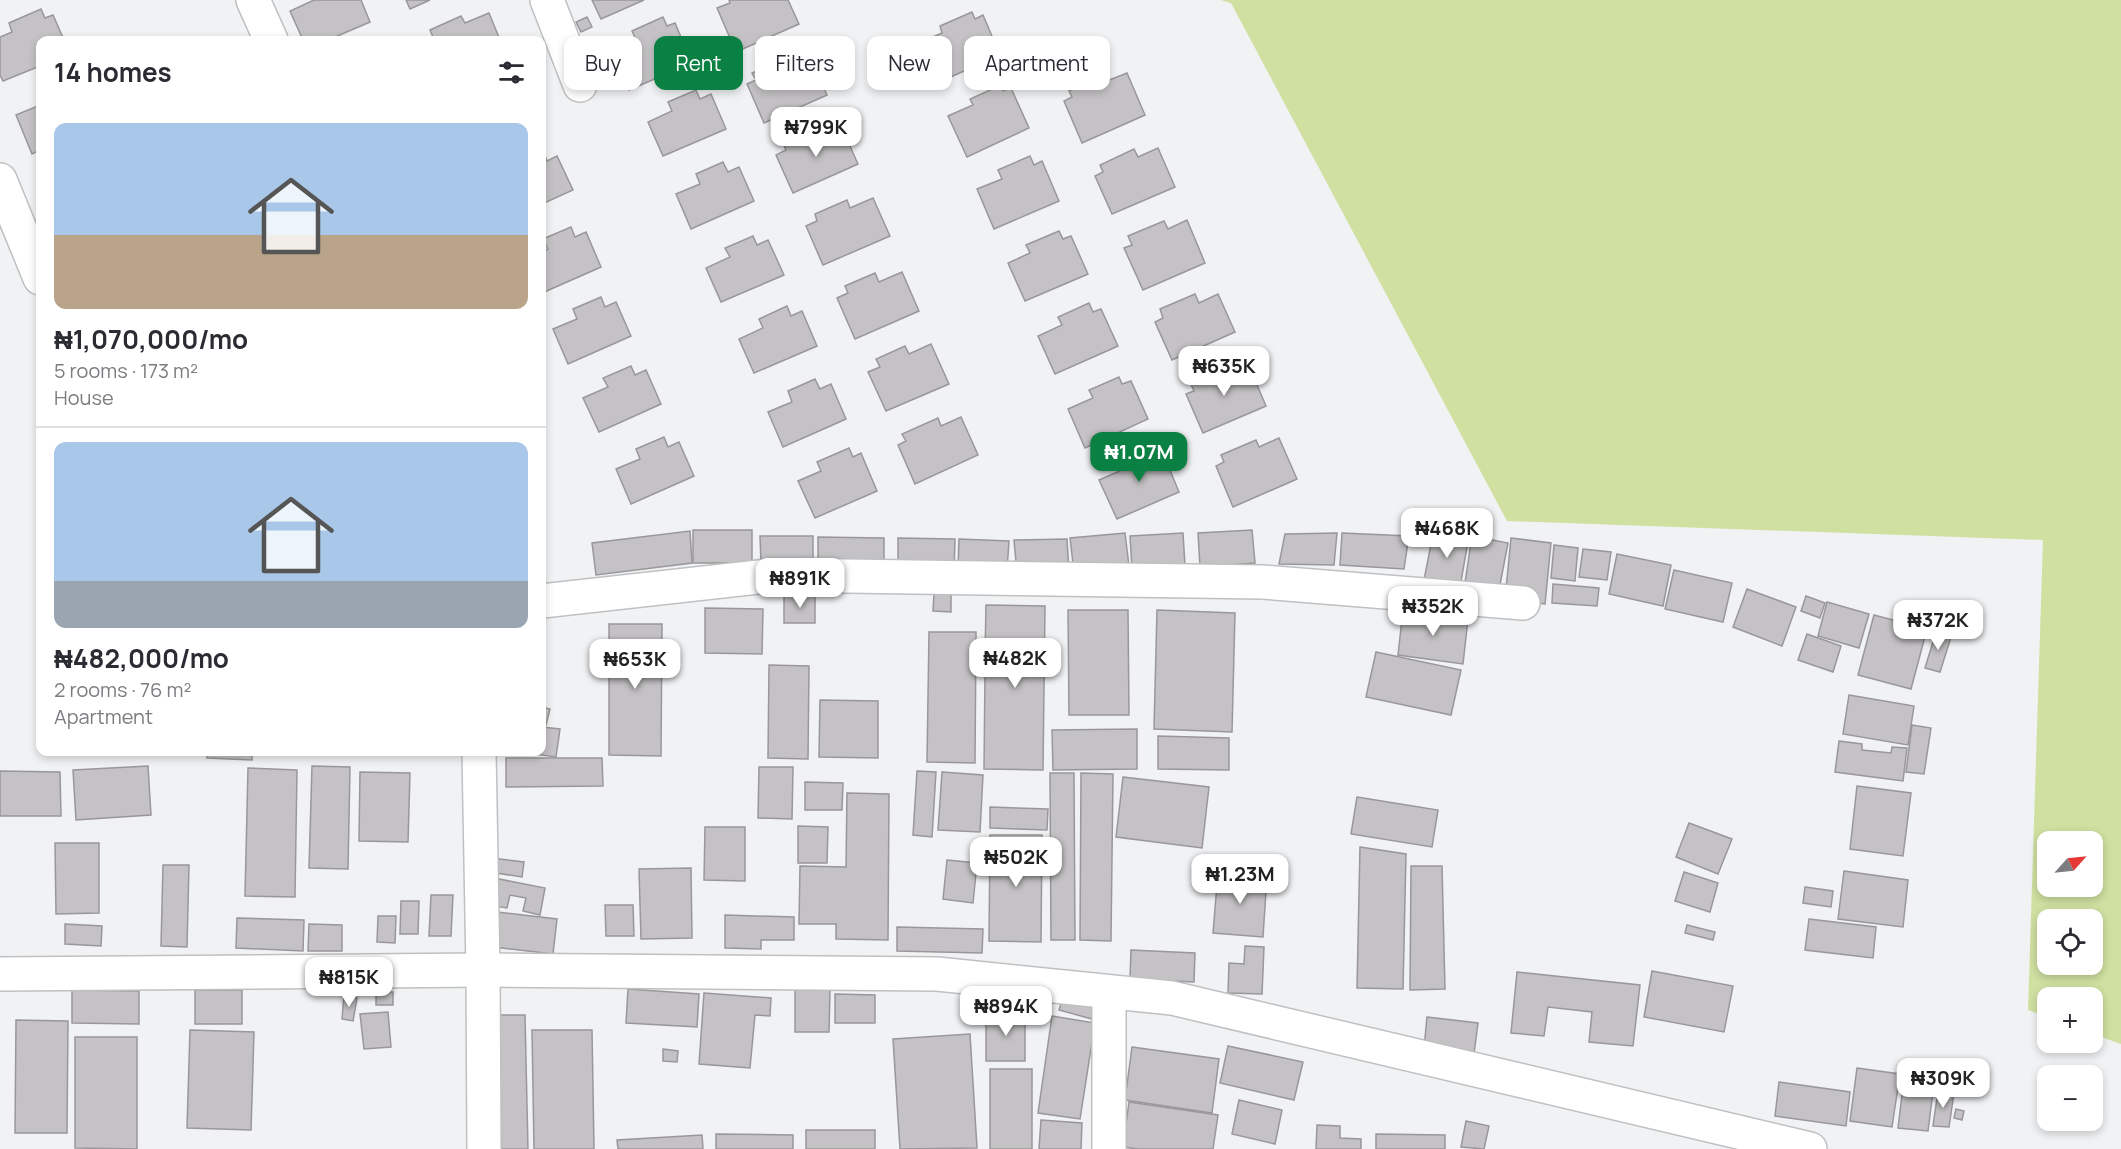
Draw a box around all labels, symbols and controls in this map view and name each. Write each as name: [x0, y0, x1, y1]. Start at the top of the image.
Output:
chip: Buy: [564, 36, 642, 90]
chip: Rent: [654, 36, 743, 90]
chip: Filters: [755, 36, 855, 90]
chip: New: [867, 36, 952, 90]
chip: Apartment: [964, 36, 1110, 90]
text: 14 homes: [54, 54, 172, 90]
icon: filters: [495, 56, 528, 89]
pin: ₦799K: [774, 107, 858, 158]
text: ₦799K: [785, 113, 847, 140]
icon: home: [237, 162, 345, 270]
text: ₦1,070,000/mo: [54, 321, 248, 357]
pin: ₦635K: [1182, 346, 1266, 397]
text: ₦635K: [1192, 352, 1256, 379]
text: 5 rooms · 173 m²: [54, 357, 198, 384]
text: House: [54, 384, 114, 411]
pin: ₦1.07M: [1090, 432, 1188, 483]
text: ₦1.07M: [1104, 438, 1174, 465]
icon: home: [237, 481, 345, 589]
pin: ₦468K: [1405, 508, 1489, 559]
text: ₦468K: [1415, 514, 1479, 541]
pin: ₦891K: [758, 558, 842, 609]
text: ₦891K: [770, 564, 830, 591]
pin: ₦352K: [1391, 586, 1475, 637]
text: ₦352K: [1402, 592, 1464, 619]
pin: ₦372K: [1896, 600, 1980, 651]
text: ₦372K: [1907, 606, 1969, 633]
pin: ₦482K: [973, 638, 1057, 689]
pin: ₦653K: [593, 639, 677, 690]
text: ₦482,000/mo: [54, 640, 229, 676]
text: ₦482K: [983, 644, 1047, 671]
text: ₦653K: [603, 645, 667, 672]
text: 2 rooms · 76 m²: [54, 676, 191, 703]
text: Apartment: [54, 703, 153, 730]
north arrow: [2037, 831, 2103, 897]
map controls: [2037, 831, 2103, 1131]
pin: ₦502K: [974, 837, 1058, 888]
text: ₦502K: [984, 843, 1048, 870]
pin: ₦1.23M: [1191, 854, 1289, 905]
text: ₦1.23M: [1205, 860, 1275, 887]
button: locate: [2037, 909, 2103, 975]
pin: ₦815K: [307, 957, 391, 1008]
text: ₦815K: [319, 963, 379, 990]
pin: ₦894K: [964, 986, 1048, 1037]
button: +: [2037, 987, 2103, 1053]
text: ₦894K: [974, 992, 1038, 1019]
pin: ₦309K: [1901, 1058, 1985, 1109]
text: ₦309K: [1911, 1064, 1975, 1091]
button: −: [2037, 1065, 2103, 1131]

